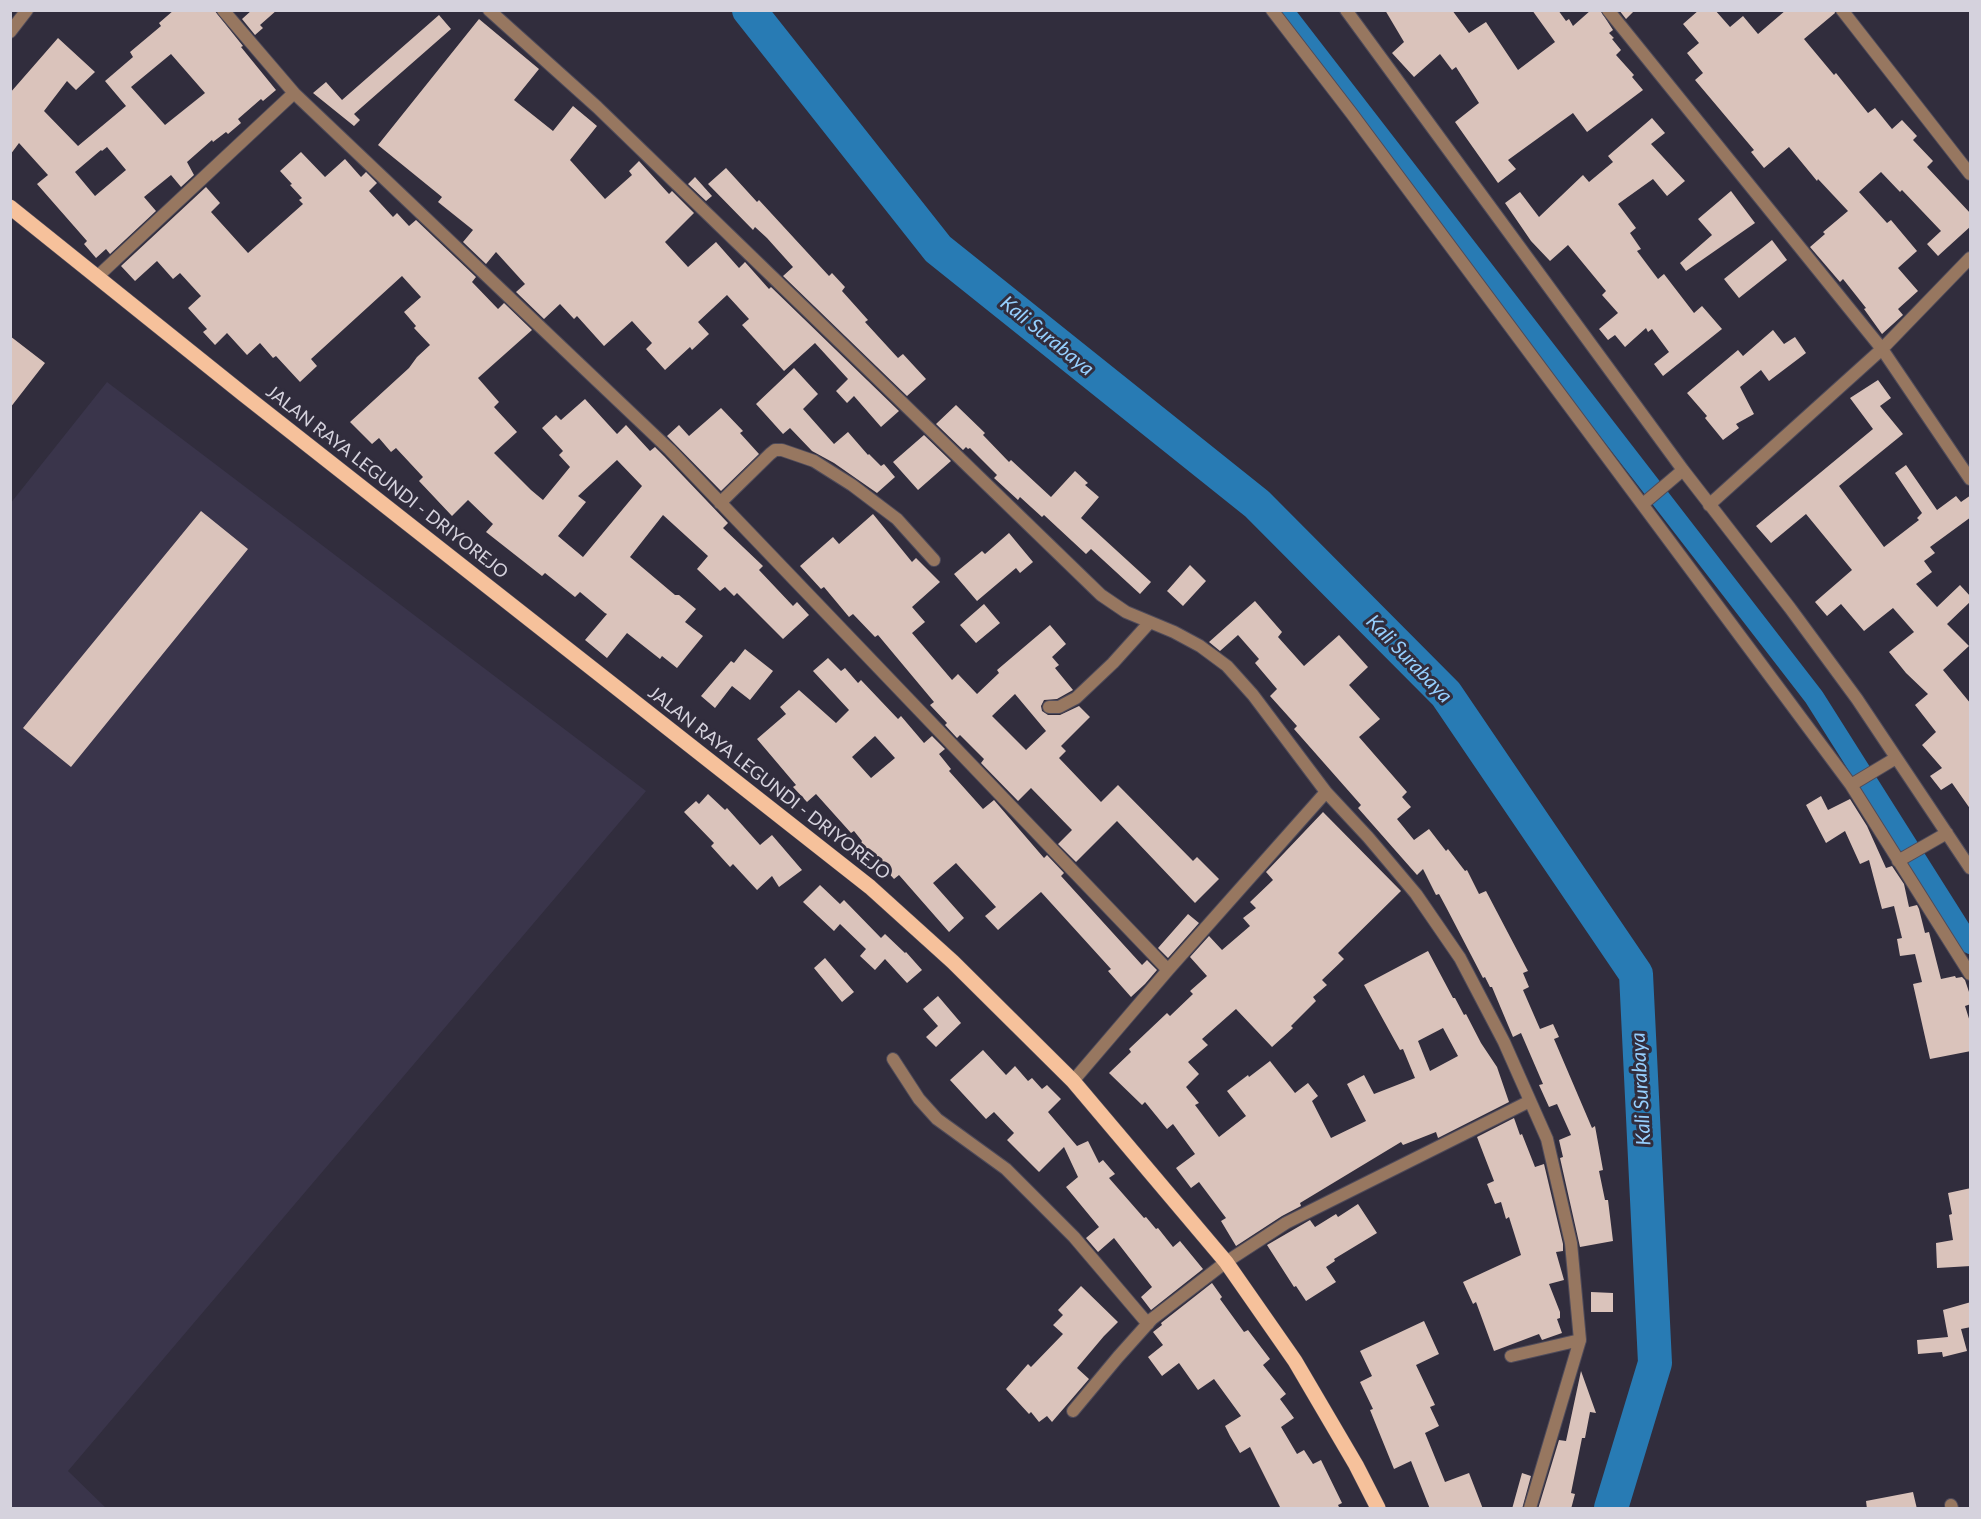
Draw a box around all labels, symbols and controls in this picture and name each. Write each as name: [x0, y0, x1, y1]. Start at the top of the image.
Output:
water label: Kali Surabaya: [995, 291, 1099, 381]
street label: JALAN RAYA LEGUNDI - DRIYOREJO: [262, 381, 512, 583]
water label: Kali Surabaya: [1361, 610, 1457, 708]
street label: JALAN RAYA LEGUNDI - DRIYOREJO: [644, 682, 894, 884]
water label: Kali Surabaya: [1626, 1032, 1656, 1146]

